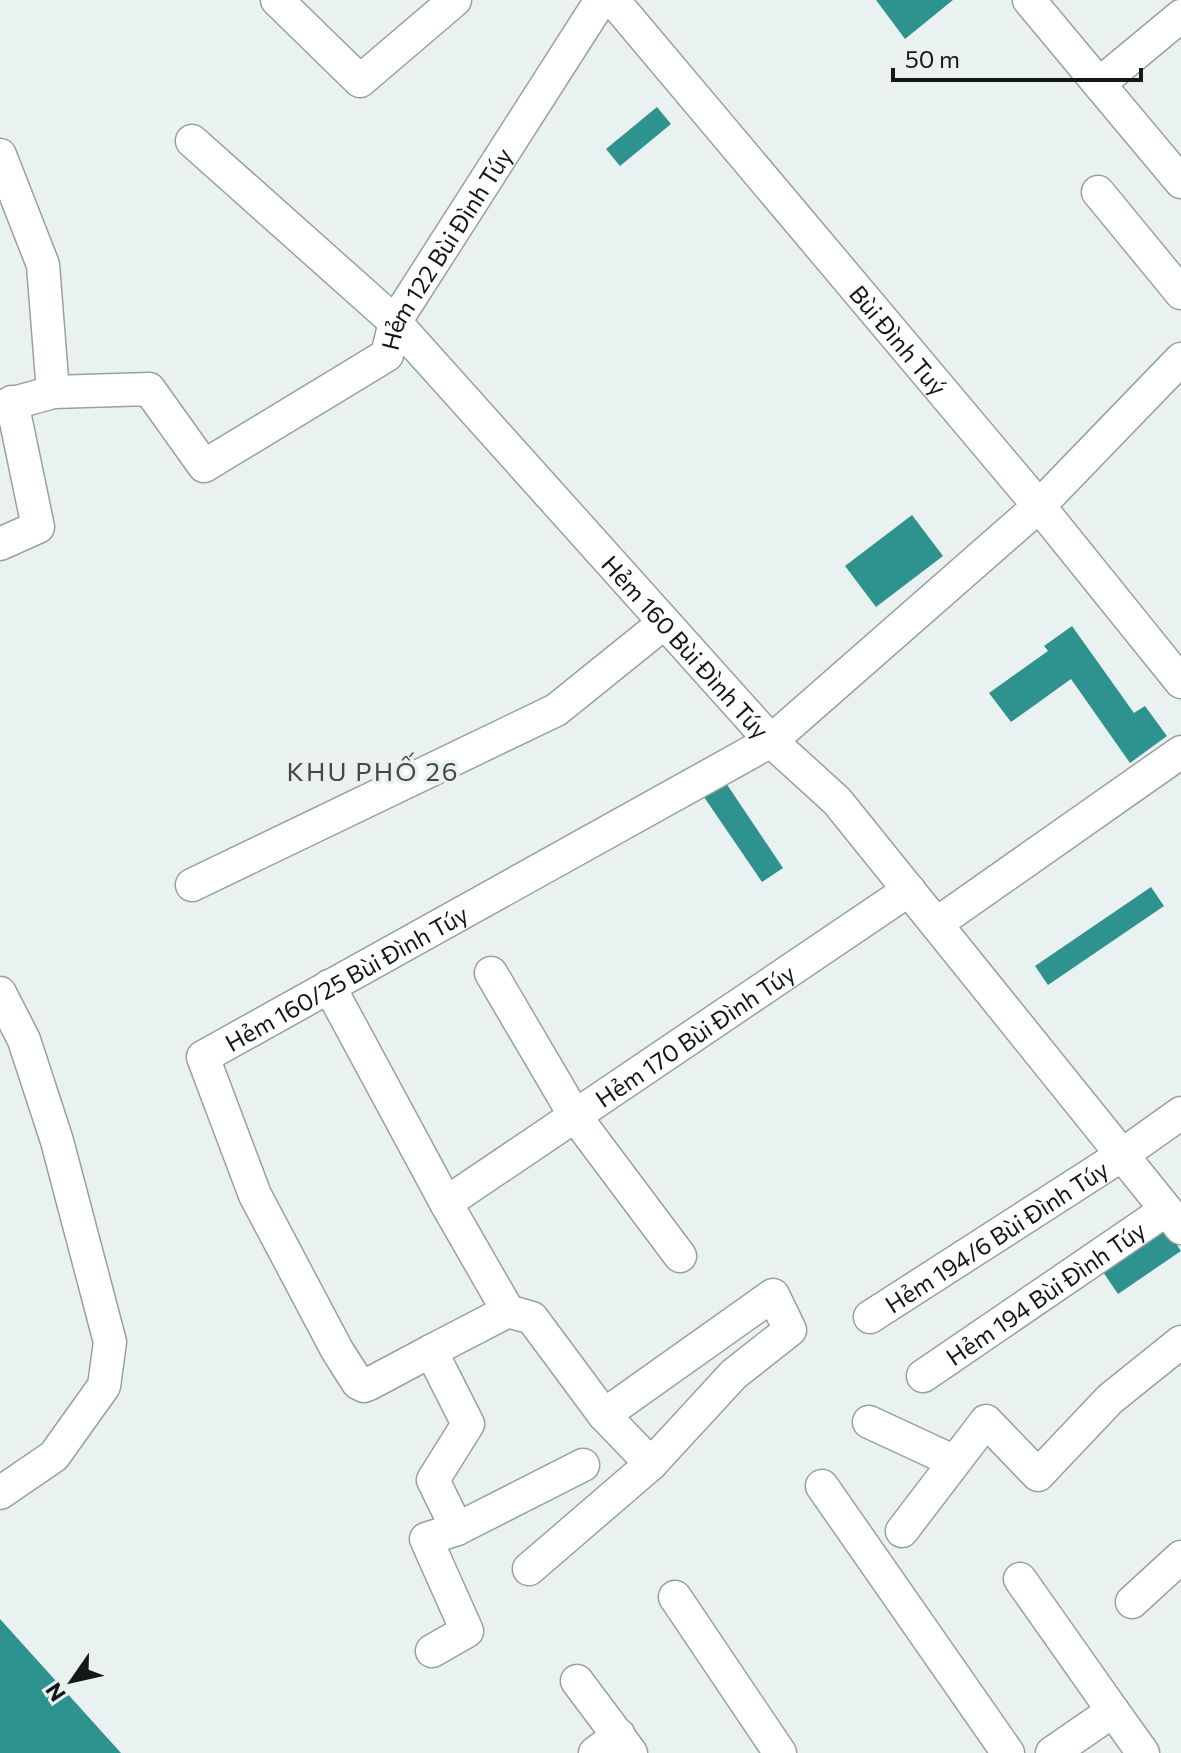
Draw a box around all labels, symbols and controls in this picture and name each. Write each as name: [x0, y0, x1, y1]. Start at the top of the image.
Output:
scale bar: [893, 32, 1141, 82]
text: 50 m: [905, 44, 960, 73]
street label: Hẻm 122 Bùi Đình Túy: [374, 142, 517, 353]
street label: Bùi Đình Tuý: [844, 279, 953, 401]
street label: Hẻm 160 Bùi Đình Túy: [597, 549, 776, 744]
district label: KHU PHỐ 26: [286, 752, 460, 786]
street label: Hẻm 160/25 Bùi Đình Túy: [219, 898, 473, 1057]
street label: Hẻm 170 Bùi Đình Túy: [589, 957, 800, 1113]
street label: Hẻm 194/6 Bùi Đình Túy: [879, 1153, 1113, 1318]
street label: Hẻm 194 Bùi Đình Túy: [940, 1214, 1150, 1371]
north arrow: [32, 1641, 112, 1721]
text: N: [39, 1678, 71, 1707]

